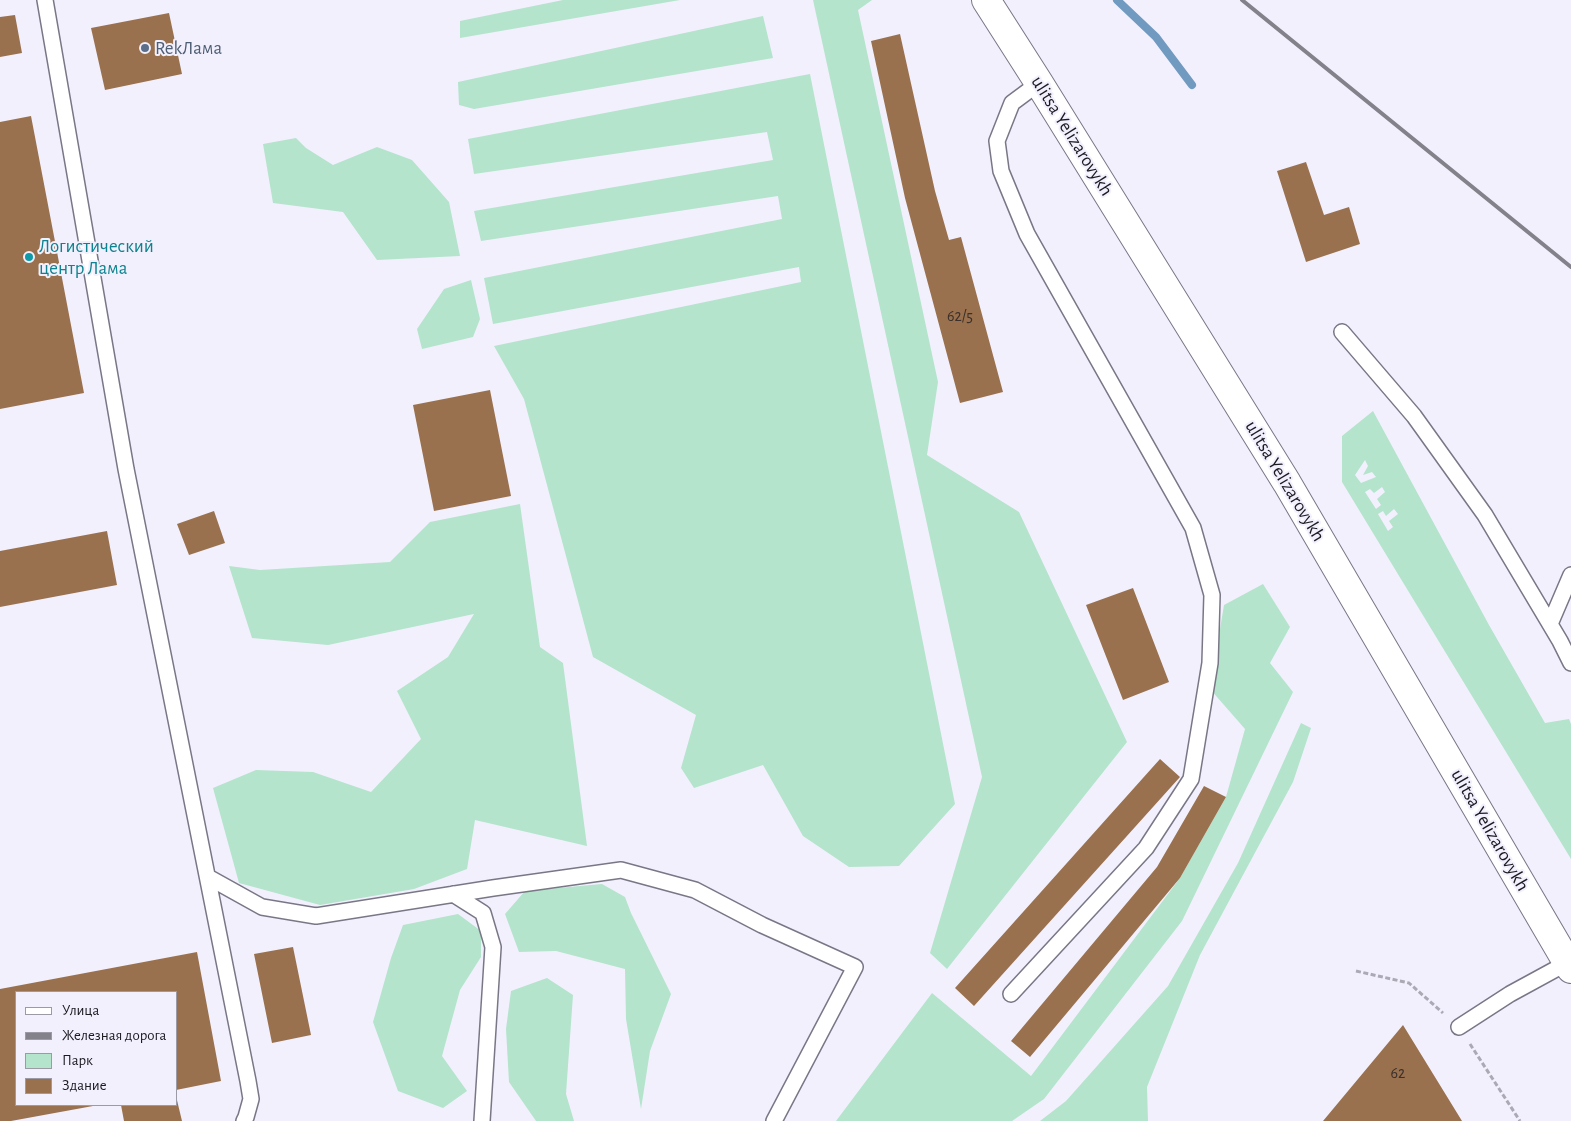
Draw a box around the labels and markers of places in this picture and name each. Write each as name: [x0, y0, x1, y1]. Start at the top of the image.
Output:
place label: RekЛама: [155, 37, 222, 59]
marker: RekЛама: [139, 42, 151, 54]
place label: Логистический центр Лама: [39, 235, 154, 279]
marker: Логистический центр Лама: [23, 251, 35, 263]

